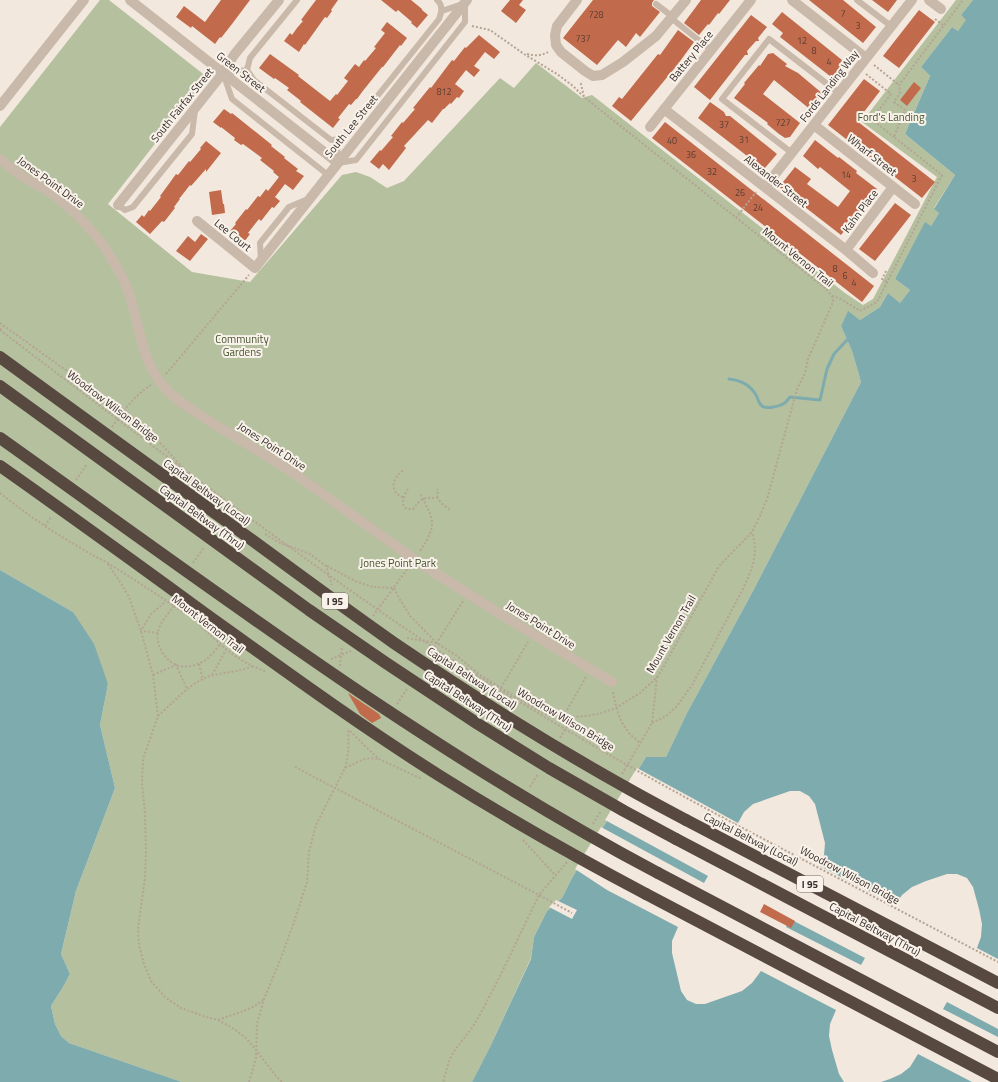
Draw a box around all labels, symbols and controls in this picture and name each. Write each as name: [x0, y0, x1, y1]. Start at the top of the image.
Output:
house number: 7: [840, 7, 846, 20]
house number: 728: [588, 8, 604, 21]
house number: 3: [855, 19, 861, 32]
street label: Battery Place: [665, 27, 717, 85]
house number: 737: [575, 32, 591, 45]
house number: 12: [797, 34, 807, 47]
house number: 8: [811, 44, 817, 57]
street label: Fords Landing Way: [796, 46, 863, 125]
street label: Green Street: [213, 48, 269, 96]
house number: 4: [826, 55, 832, 68]
street label: South Fairfax Street: [147, 64, 217, 146]
house number: 812: [436, 85, 452, 98]
street label: South Lee Street: [321, 91, 382, 161]
park label: Ford's Landing: [857, 109, 925, 125]
house number: 727: [775, 116, 791, 129]
house number: 37: [719, 118, 729, 131]
street label: Wharf Street: [844, 130, 900, 180]
house number: 31: [739, 133, 749, 146]
house number: 40: [667, 134, 677, 147]
house number: 36: [686, 148, 696, 161]
street label: Alexander Street: [741, 151, 811, 211]
street label: Jones Point Drive: [14, 152, 88, 212]
house number: 32: [707, 165, 717, 178]
house number: 14: [841, 168, 851, 181]
house number: 3: [911, 172, 917, 185]
house number: 26: [735, 186, 745, 199]
street label: Kahn Place: [838, 186, 882, 236]
house number: 24: [753, 201, 763, 214]
street label: Lee Court: [211, 215, 255, 255]
street label: Mount Vernon Trail: [759, 223, 837, 291]
house number: 8: [832, 262, 838, 275]
house number: 6: [842, 269, 848, 282]
house number: 4: [851, 276, 857, 289]
park label: Community Gardens: [215, 331, 269, 360]
street label: Woodrow Wilson Bridge: [64, 366, 163, 446]
street label: Jones Point Drive: [235, 418, 310, 474]
street label: Capital Beltway (Local): [160, 455, 254, 529]
street label: Capital Beltway (Thru): [156, 481, 248, 553]
park label: Jones Point Park: [360, 555, 437, 571]
street label: Mount Vernon Trail: [169, 591, 247, 657]
street label: Mount Vernon Trail: [642, 592, 700, 676]
road number: I 95: [322, 593, 348, 609]
street label: Jones Point Drive: [503, 597, 579, 653]
street label: Capital Beltway (Local): [424, 643, 520, 713]
street label: Capital Beltway (Thru): [421, 667, 515, 735]
street label: Woodrow Wilson Bridge: [514, 684, 618, 755]
street label: Capital Beltway (Local): [701, 808, 801, 870]
street label: Woodrow Wilson Bridge: [797, 842, 903, 908]
road number: I 95: [797, 876, 823, 892]
street label: Capital Beltway (Thru): [826, 898, 924, 960]

